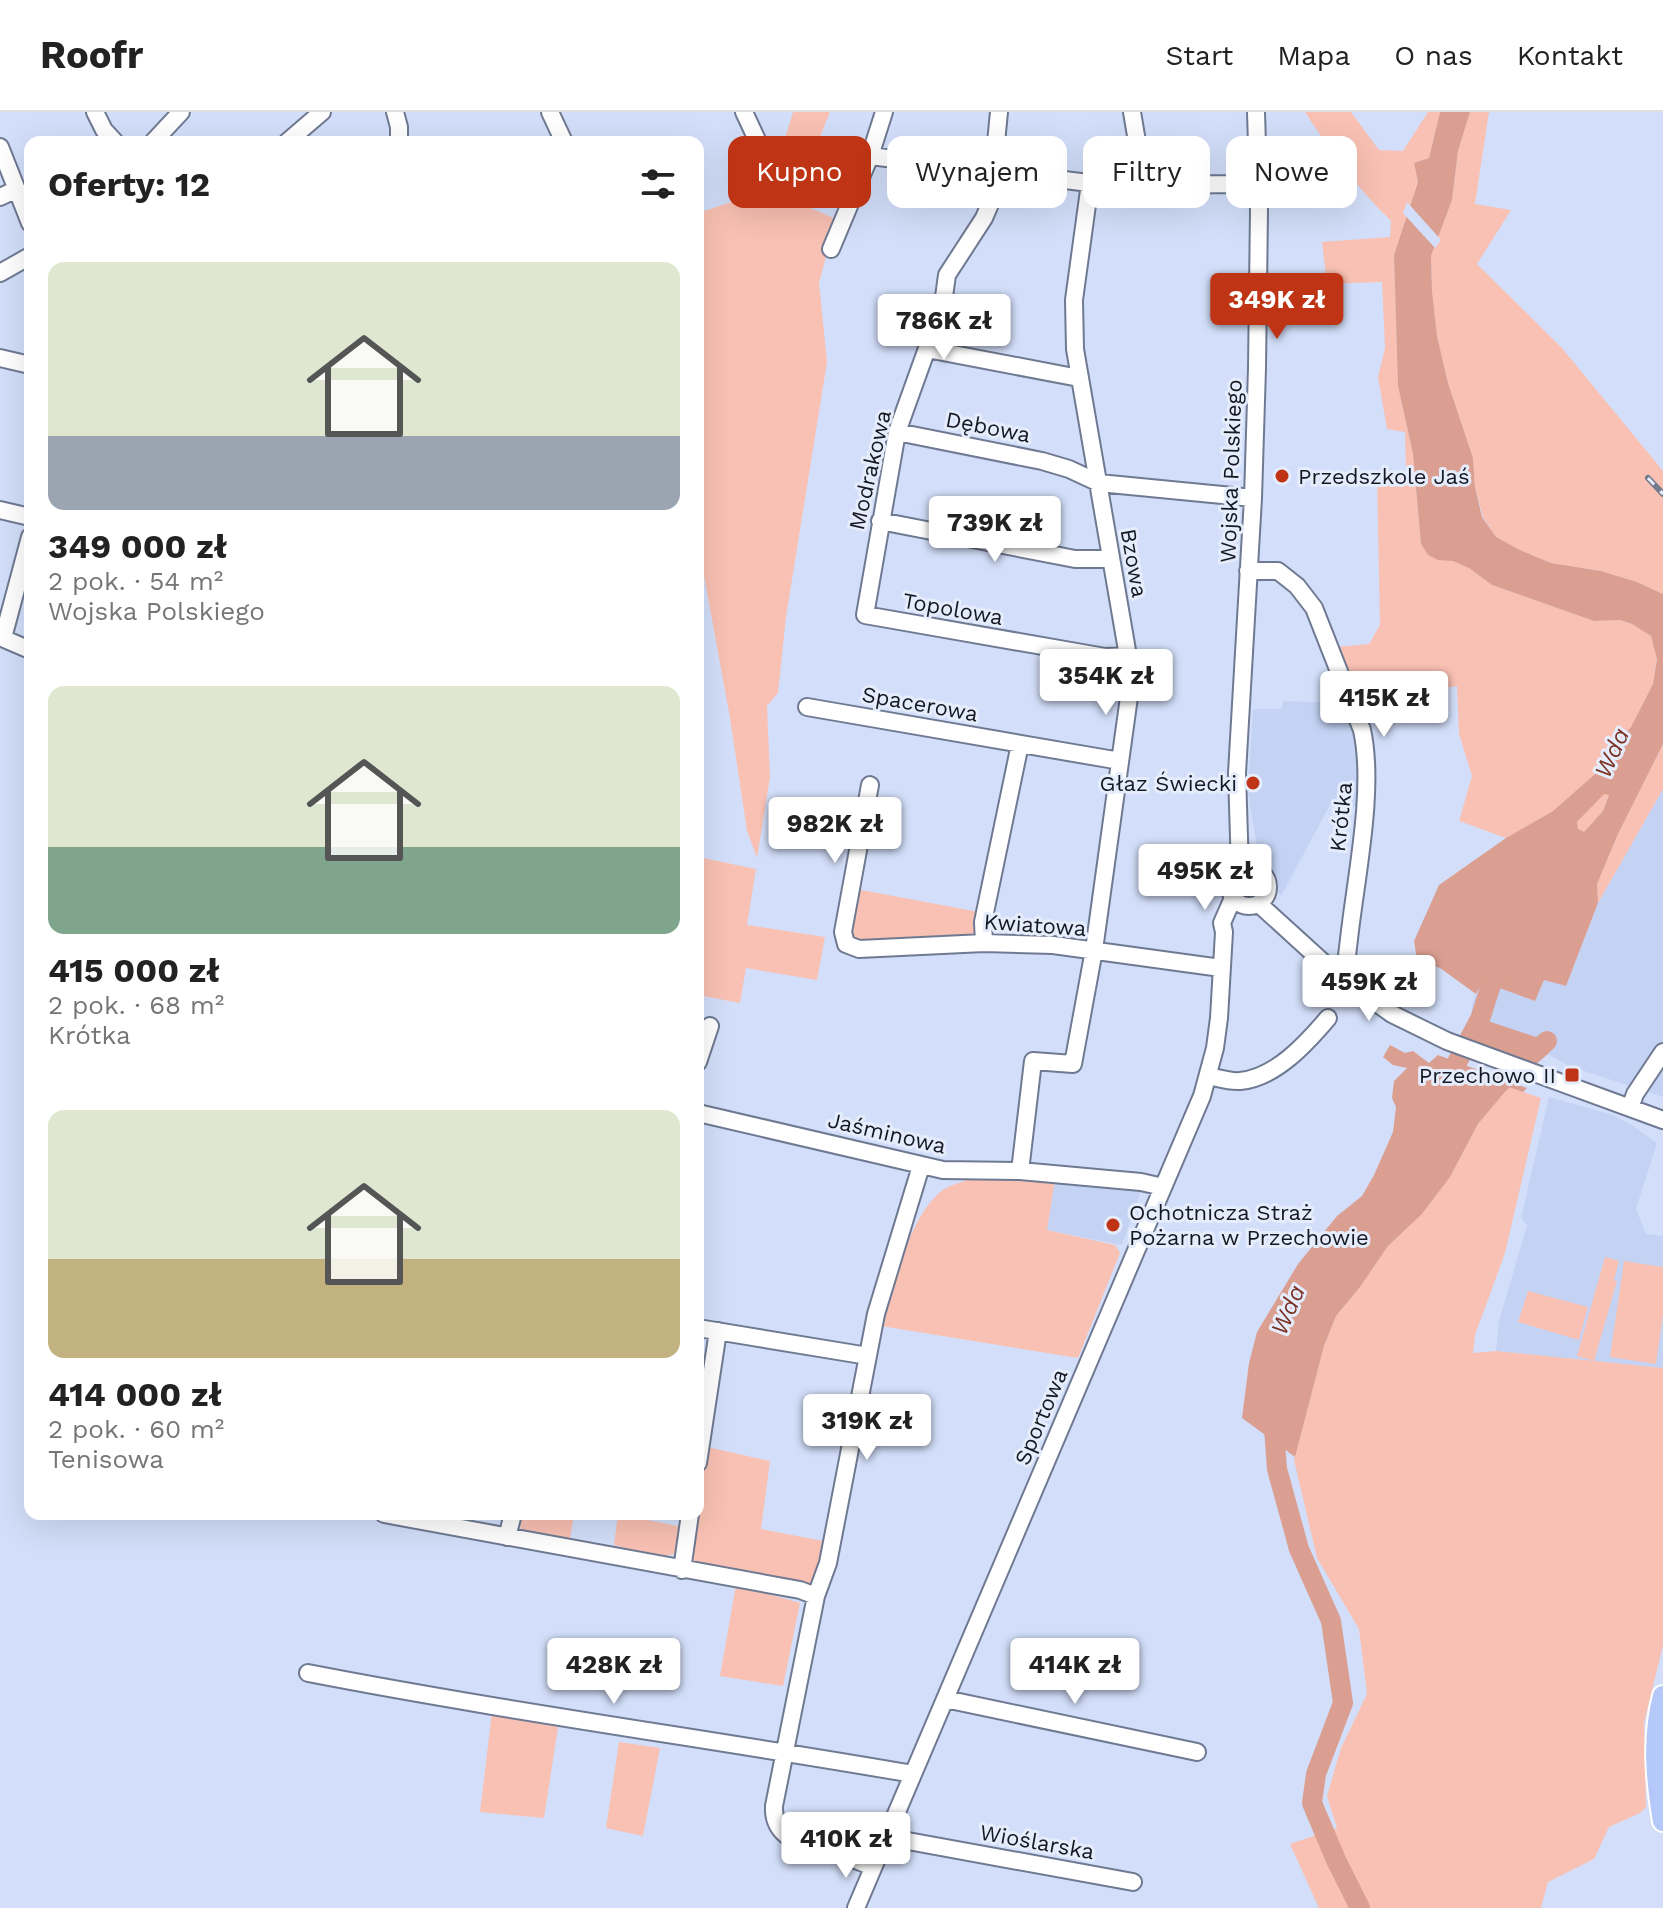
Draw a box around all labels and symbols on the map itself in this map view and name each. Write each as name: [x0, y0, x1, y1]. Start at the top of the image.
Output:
pin: 349K zł: [1203, 273, 1351, 341]
pin: 786K zł: [870, 294, 1018, 362]
street label: Wojska Polskiego: [1215, 379, 1247, 563]
street label: Dębowa: [943, 407, 1033, 447]
street label: Modrakowa: [844, 408, 896, 532]
place label: Przedszkole Jaś: [1298, 464, 1470, 489]
marker: Przedszkole Jaś: [1273, 467, 1291, 485]
pin: 739K zł: [921, 496, 1069, 564]
street label: Bzowa: [1116, 527, 1152, 599]
street label: Topolowa: [901, 588, 1005, 630]
pin: 354K zł: [1032, 649, 1180, 717]
pin: 415K zł: [1310, 671, 1458, 739]
street label: Spacerowa: [860, 682, 980, 726]
water label: Wda: [1589, 724, 1635, 782]
place label: Głaz Świecki: [1099, 771, 1237, 796]
marker: Głaz Świecki: [1244, 774, 1262, 792]
street label: Krótka: [1325, 781, 1357, 853]
pin: 982K zł: [761, 797, 909, 865]
pin: 495K zł: [1131, 844, 1279, 912]
street label: Kwiatowa: [983, 909, 1087, 941]
pin: 459K zł: [1295, 955, 1443, 1023]
place label: Przechowo II: [1419, 1063, 1556, 1088]
marker: Przechowo II: [1563, 1066, 1581, 1084]
street label: Jaśminowa: [826, 1107, 948, 1159]
place label: Ochotnicza Straż Pożarna w Przechowie: [1129, 1200, 1369, 1250]
marker: Ochotnicza Straż Pożarna w Przechowie: [1104, 1216, 1122, 1234]
water label: Wda: [1265, 1281, 1311, 1339]
street label: Sportowa: [1010, 1365, 1072, 1469]
pin: 319K zł: [793, 1394, 941, 1462]
pin: 428K zł: [540, 1638, 688, 1706]
pin: 414K zł: [1001, 1638, 1149, 1706]
pin: 410K zł: [772, 1812, 920, 1880]
street label: Wioślarska: [978, 1820, 1096, 1864]

